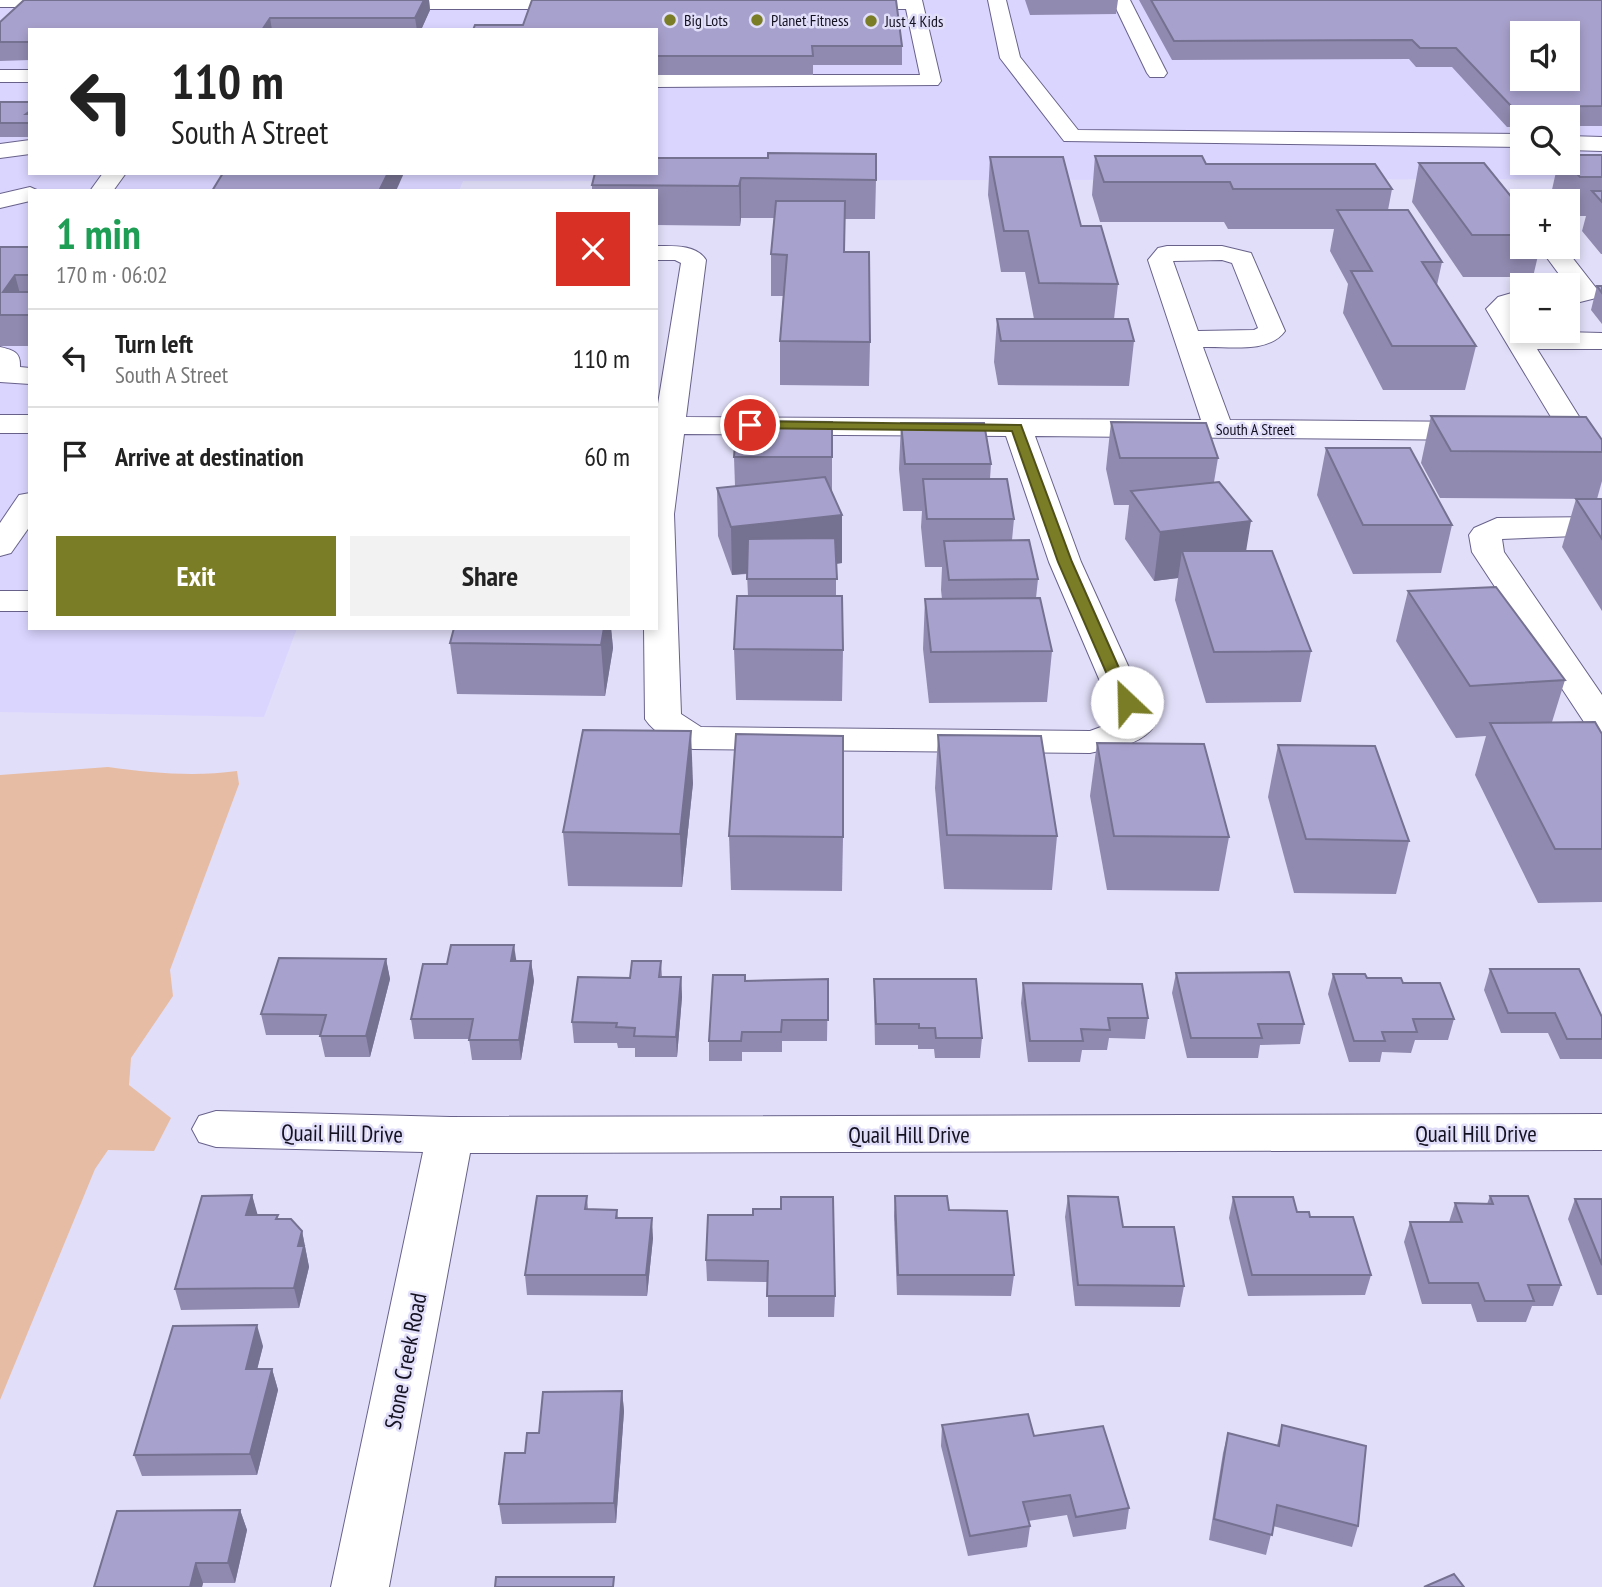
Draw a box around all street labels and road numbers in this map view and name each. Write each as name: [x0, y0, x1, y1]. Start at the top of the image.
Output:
street label: South A Street: [1216, 419, 1295, 439]
street label: Quail Hill Drive: [281, 1117, 403, 1149]
street label: Quail Hill Drive: [1415, 1119, 1537, 1148]
street label: Quail Hill Drive: [848, 1120, 970, 1149]
street label: Stone Creek Road: [378, 1290, 432, 1432]

